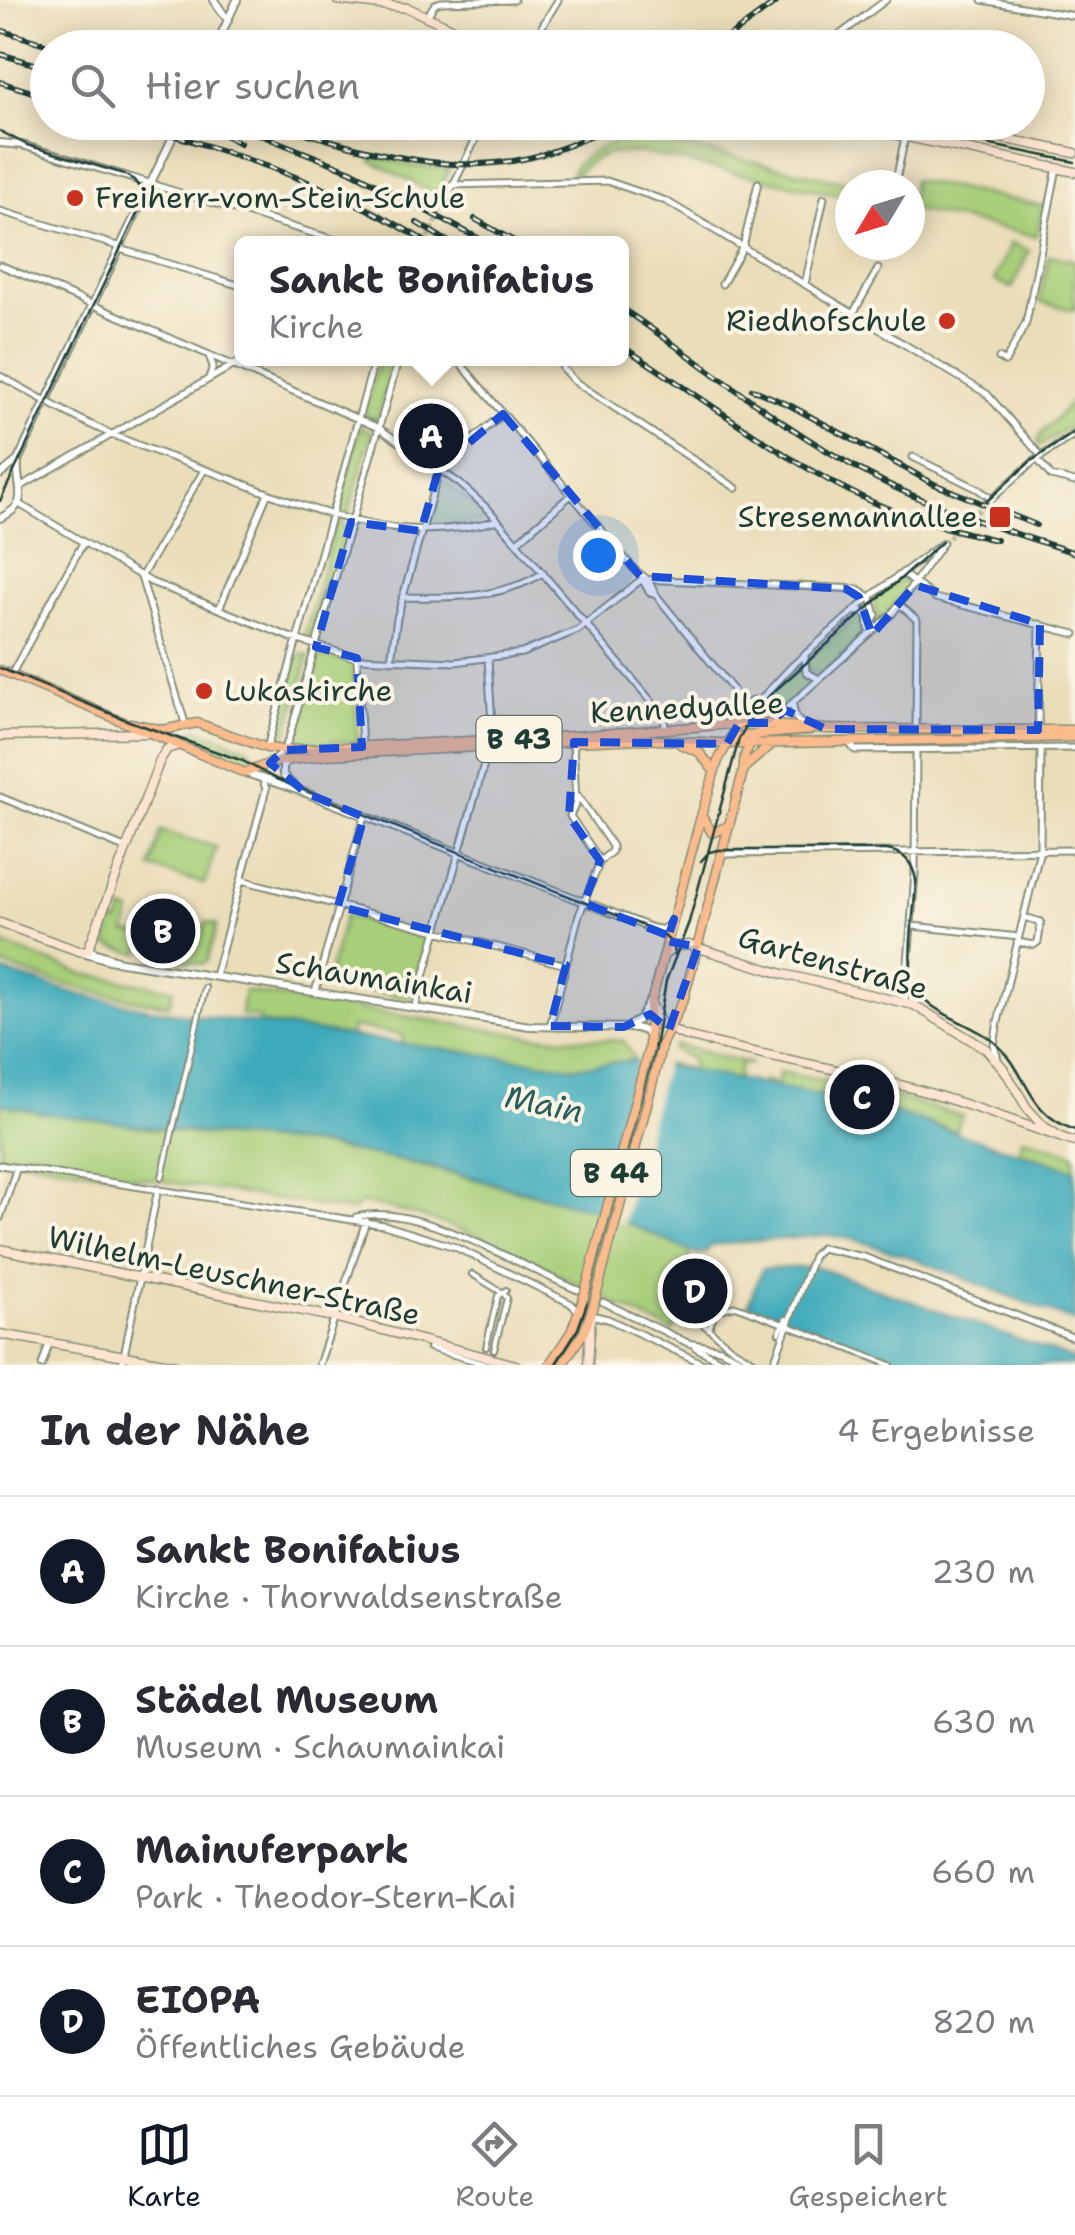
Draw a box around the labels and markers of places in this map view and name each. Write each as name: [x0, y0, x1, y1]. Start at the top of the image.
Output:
place label: Freiherr-vom-Stein-Schule: [95, 177, 466, 218]
marker: Freiherr-vom-Stein-Schule: [64, 187, 86, 209]
place label: Riedhofschule: [726, 300, 927, 341]
marker: Riedhofschule: [936, 310, 958, 332]
pin: A: [398, 398, 464, 474]
place label: Stresemannallee: [738, 496, 978, 537]
marker: Stresemannallee: [987, 504, 1013, 530]
place label: Lukaskirche: [224, 670, 393, 711]
marker: Lukaskirche: [193, 680, 215, 702]
pin: B: [130, 894, 196, 968]
pin: C: [830, 1060, 894, 1134]
pin: D: [662, 1254, 728, 1328]

